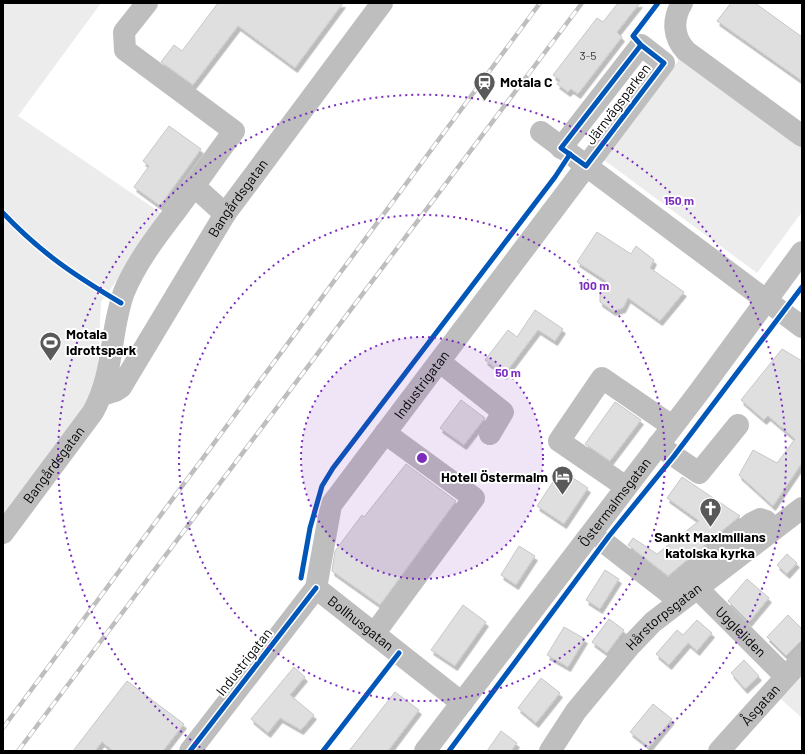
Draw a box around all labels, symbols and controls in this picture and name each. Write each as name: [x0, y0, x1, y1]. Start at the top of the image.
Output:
house number: 3-5: [579, 48, 597, 62]
street label: Järnvägsparken: [582, 60, 654, 148]
station icon: Motala C: [471, 69, 497, 102]
place label: Motala C: [500, 73, 552, 90]
street label: Bangårdsgatan: [204, 155, 271, 240]
text: 150 m: [664, 193, 694, 207]
text: 100 m: [579, 278, 609, 292]
place label: Motala idrottspark: [66, 325, 137, 358]
sports icon: Motala idrottspark: [37, 329, 63, 362]
street label: Industrigatan: [390, 347, 452, 422]
text: 50 m: [495, 365, 521, 379]
street label: Bangårdsgatan: [19, 423, 88, 506]
centre of rings: [415, 451, 429, 465]
street label: Östermalmsgatan: [575, 454, 654, 550]
hotel icon: Hotell Östermalm: [550, 464, 576, 497]
place label: Hotell Östermalm: [441, 468, 548, 485]
church icon: Sankt Maximilians katolska kyrka: [697, 496, 723, 529]
place label: Sankt Maximilians katolska kyrka: [654, 528, 766, 561]
street label: Hårstorpsgatan: [622, 579, 705, 653]
street label: Bollhusgatan: [325, 592, 397, 654]
street label: Uggleliden: [712, 603, 770, 660]
street label: Industrigatan: [212, 625, 275, 699]
street label: Åsgatan: [737, 681, 783, 729]

